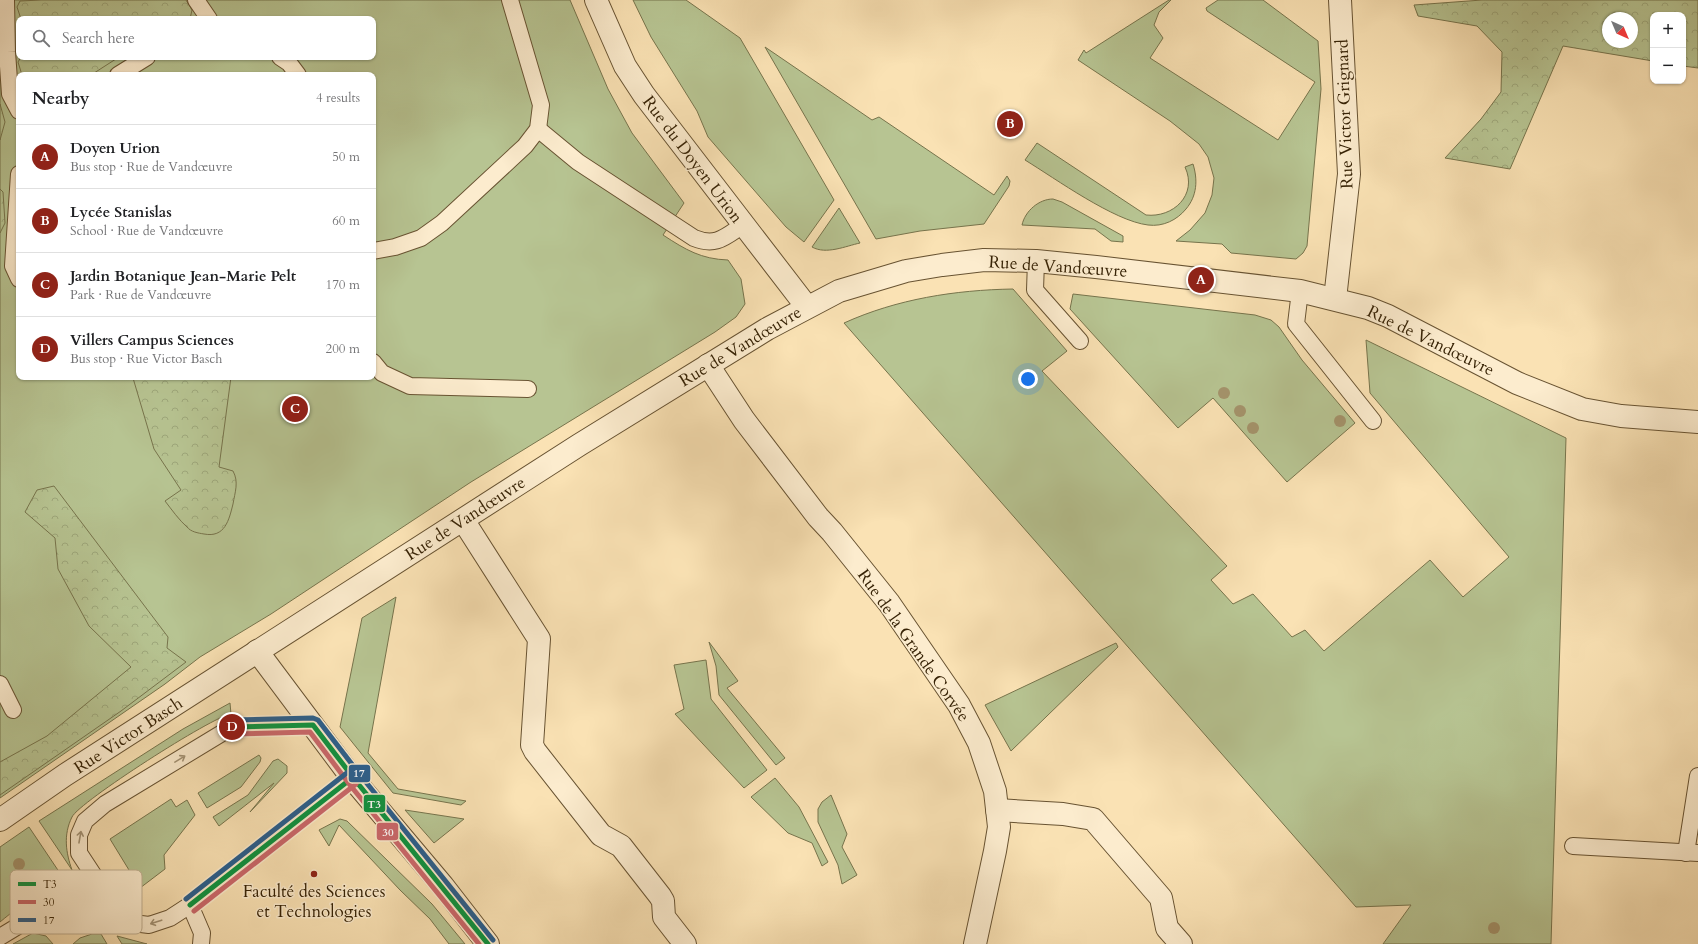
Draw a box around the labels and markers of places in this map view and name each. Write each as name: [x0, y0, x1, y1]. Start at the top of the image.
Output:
pin: B: [997, 109, 1023, 139]
pin: A: [1188, 265, 1214, 295]
pin: C: [282, 394, 308, 424]
pin: D: [219, 712, 245, 742]
marker: Faculté des Sciences et Technologies: [309, 869, 319, 879]
place label: Faculté des Sciences et Technologies: [243, 880, 386, 923]

